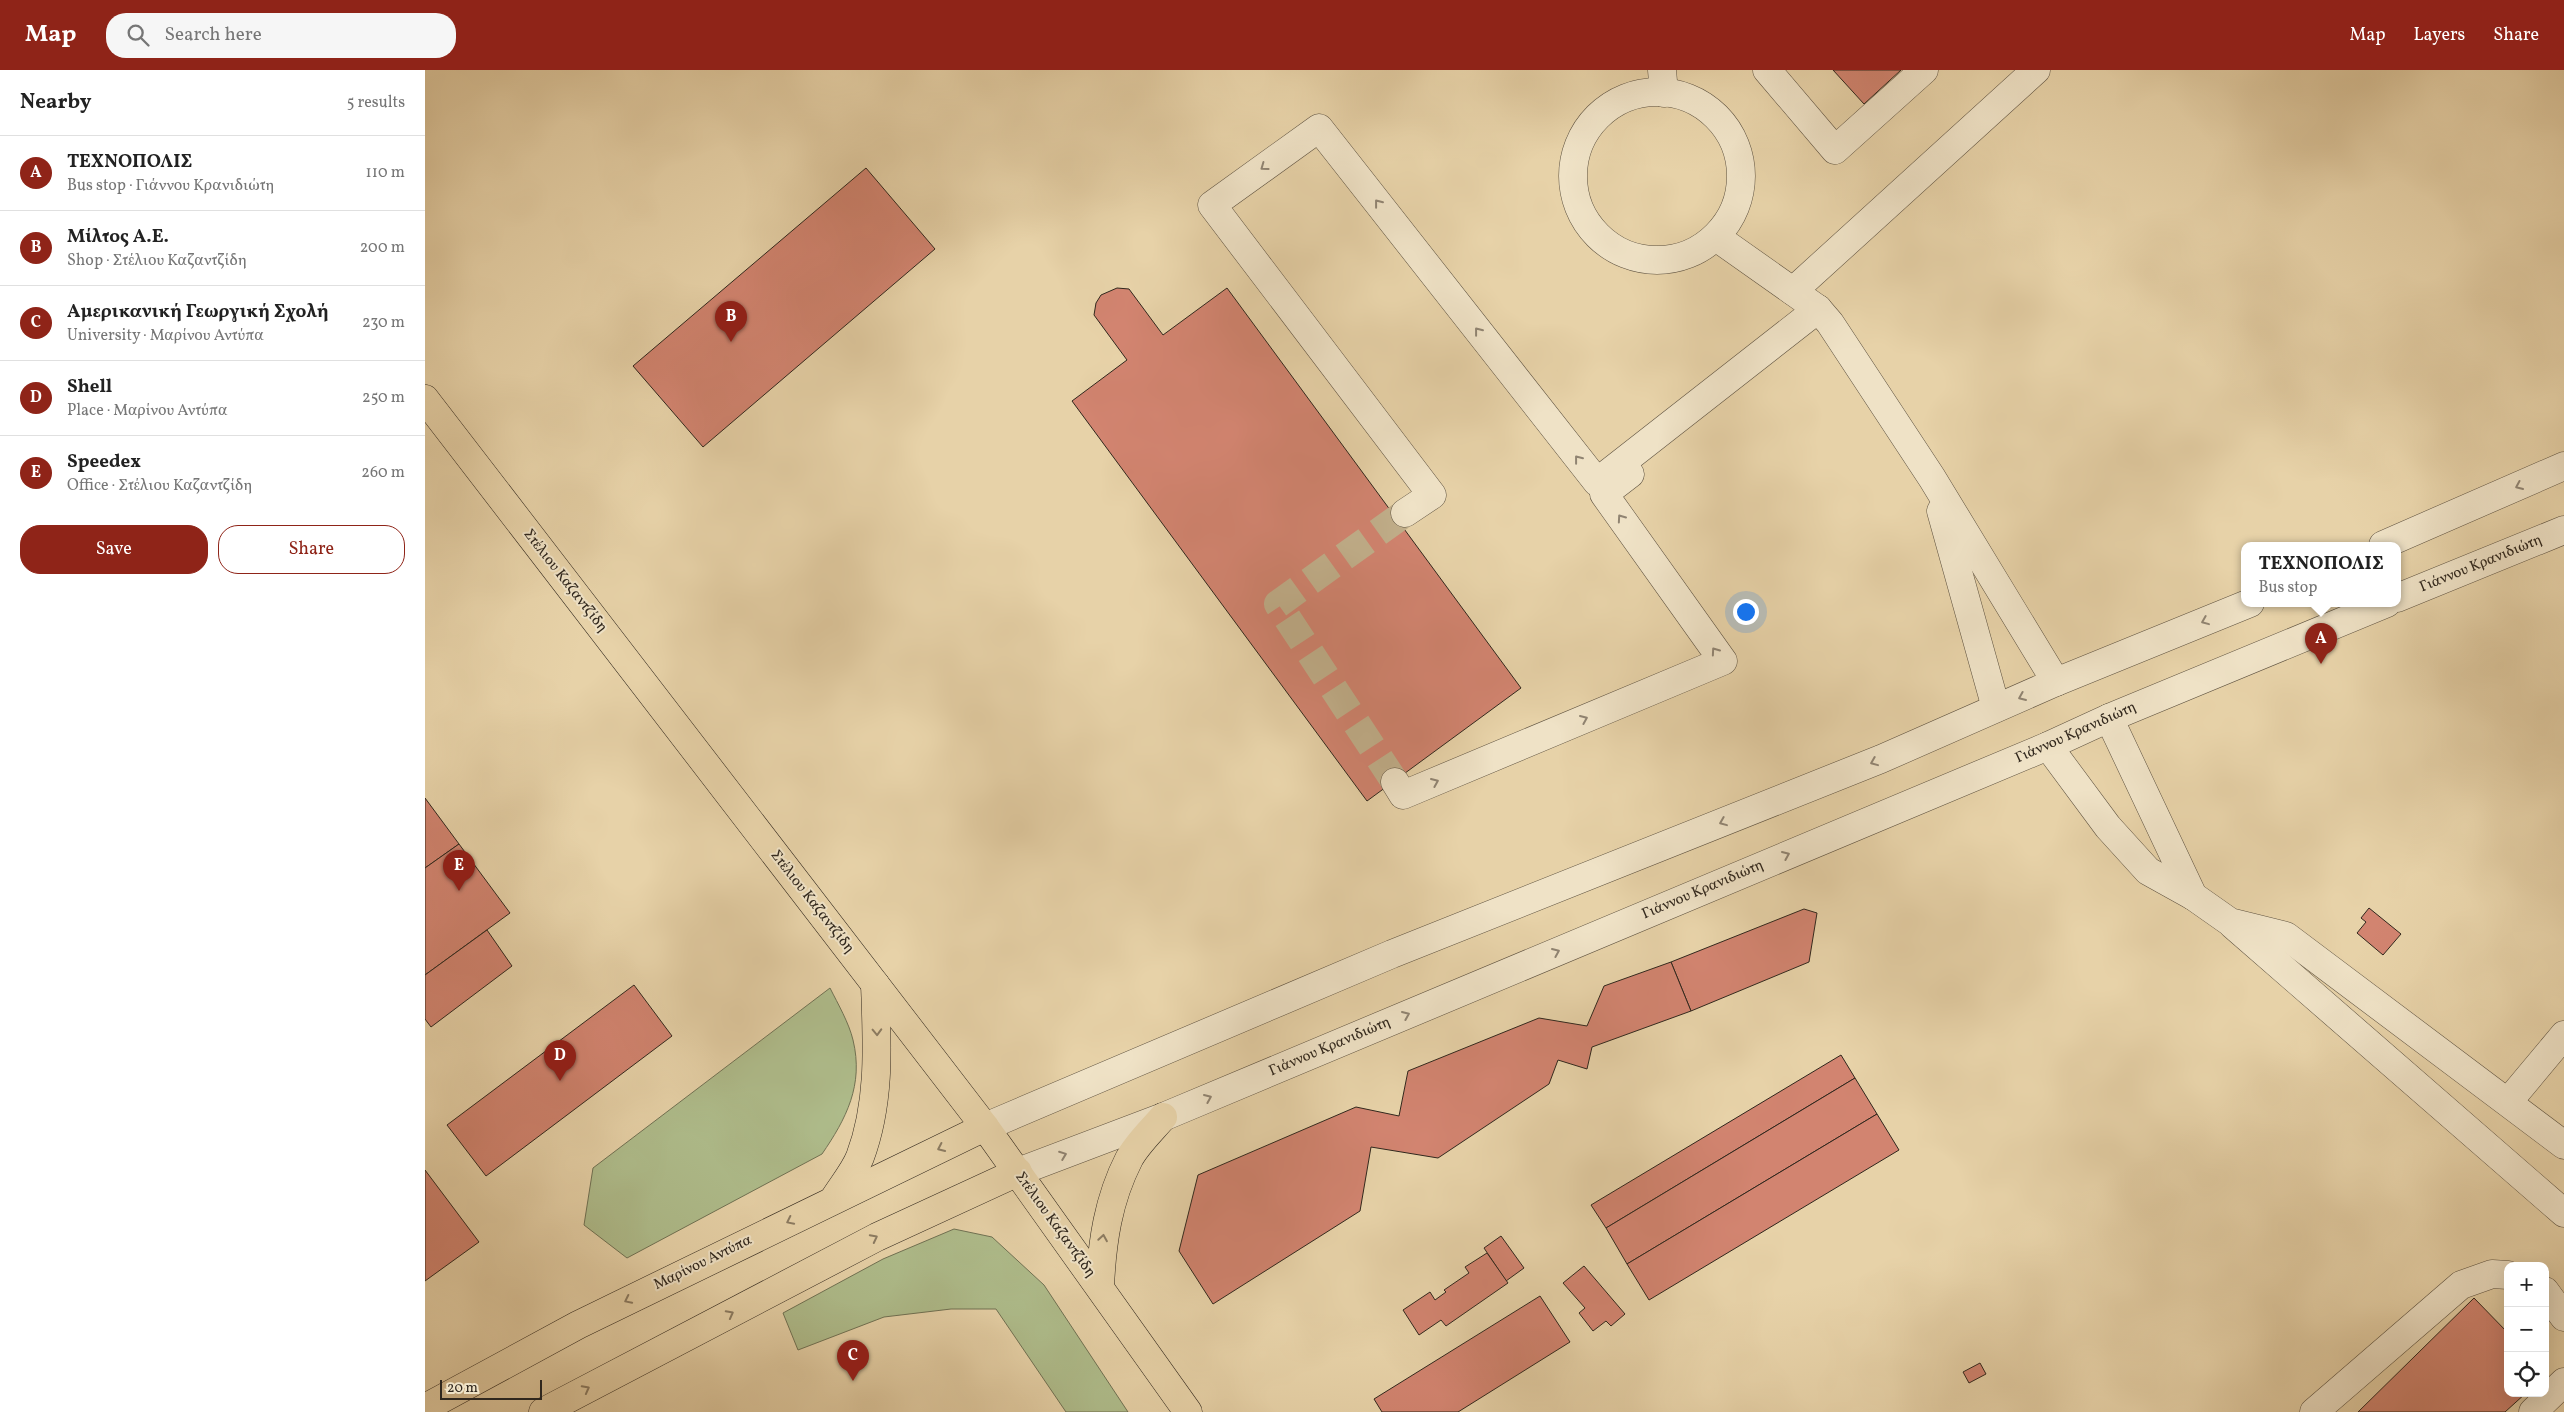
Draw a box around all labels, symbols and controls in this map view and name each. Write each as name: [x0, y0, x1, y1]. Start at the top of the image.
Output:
search box: [106, 13, 456, 58]
text: Map: [25, 18, 76, 52]
icon: search: [124, 21, 152, 49]
text: Search here: [164, 22, 262, 48]
text: Map: [2349, 23, 2385, 48]
text: Layers: [2413, 23, 2465, 48]
text: Share: [2493, 23, 2539, 48]
text: Nearby: [20, 88, 91, 117]
text: 5 results: [347, 92, 405, 114]
text: ΤΕΧΝΟΠΟΛΙΣ: [67, 149, 192, 175]
one-way arrow: [1260, 161, 1270, 170]
text: A: [30, 162, 42, 184]
text: 110 m: [366, 162, 405, 184]
text: Bus stop · Γιάννου Κρανιδιώτη: [67, 175, 275, 197]
one-way arrow: [1375, 200, 1383, 209]
text: Μίλτος Α.Ε.: [67, 224, 169, 250]
text: B: [31, 237, 41, 259]
text: 200 m: [360, 237, 405, 259]
text: Shop · Στέλιου Καζαντζίδη: [67, 250, 247, 272]
text: Αμερικανική Γεωργική Σχολή: [67, 299, 329, 325]
pin: B: [715, 301, 747, 342]
text: C: [31, 312, 41, 334]
text: 230 m: [362, 312, 405, 334]
text: University · Μαρίνου Αντύπα: [67, 325, 264, 347]
one-way arrow: [1475, 328, 1483, 337]
text: Shell: [67, 374, 112, 400]
text: D: [30, 387, 42, 409]
text: 250 m: [362, 387, 405, 409]
text: Place · Μαρίνου Αντύπα: [67, 400, 228, 422]
text: Speedex: [67, 449, 141, 475]
one-way arrow: [1576, 456, 1584, 465]
text: E: [31, 462, 41, 484]
text: 260 m: [361, 462, 405, 484]
text: Office · Στέλιου Καζαντζίδη: [67, 475, 253, 497]
one-way arrow: [2515, 479, 2524, 490]
one-way arrow: [1618, 514, 1627, 524]
button: Save: [20, 525, 208, 574]
button: Share: [218, 525, 405, 574]
street label: Στέλιου Καζαντζίδη: [518, 525, 612, 637]
street label: Γιάννου Κρανιδιώτη: [2417, 530, 2545, 598]
popup: [2241, 542, 2401, 607]
text: ΤΕΧΝΟΠΟΛΙΣ: [2258, 551, 2384, 577]
text: Bus stop: [2258, 577, 2317, 599]
your location: [1733, 599, 1759, 625]
one-way arrow: [2201, 615, 2210, 625]
pin: A: [2305, 623, 2337, 664]
one-way arrow: [1712, 647, 1721, 657]
one-way arrow: [2019, 691, 2027, 701]
street label: Γιάννου Κρανιδιώτη: [2012, 697, 2140, 769]
one-way arrow: [1579, 714, 1588, 725]
one-way arrow: [1870, 756, 1879, 766]
one-way arrow: [1430, 777, 1438, 787]
one-way arrow: [1719, 816, 1728, 826]
street label: Στέλιου Καζαντζίδη: [765, 846, 859, 958]
pin: E: [443, 850, 475, 891]
one-way arrow: [1781, 851, 1790, 862]
street label: Γιάννου Κρανιδιώτη: [1639, 855, 1767, 925]
one-way arrow: [1551, 948, 1560, 958]
one-way arrow: [1401, 1011, 1410, 1021]
street label: Γιάννου Κρανιδιώτη: [1266, 1012, 1394, 1082]
one-way arrow: [871, 1029, 882, 1037]
pin: D: [544, 1040, 576, 1081]
one-way arrow: [1203, 1094, 1212, 1104]
one-way arrow: [937, 1142, 946, 1152]
one-way arrow: [1058, 1151, 1067, 1161]
street label: Στέλιου Καζαντζίδη: [1009, 1168, 1101, 1282]
one-way arrow: [786, 1215, 795, 1225]
street label: Μαρίνου Αντύπα: [650, 1230, 756, 1296]
one-way arrow: [1098, 1234, 1108, 1243]
one-way arrow: [868, 1235, 877, 1245]
map controls: [2504, 1262, 2549, 1397]
button: +: [2504, 1262, 2549, 1307]
one-way arrow: [625, 1294, 634, 1304]
button: −: [2504, 1307, 2549, 1352]
one-way arrow: [724, 1310, 733, 1320]
pin: C: [837, 1340, 869, 1381]
button: locate: [2504, 1352, 2549, 1397]
scale bar: [440, 1377, 543, 1400]
text: 20 m: [447, 1379, 478, 1398]
one-way arrow: [581, 1385, 590, 1395]

